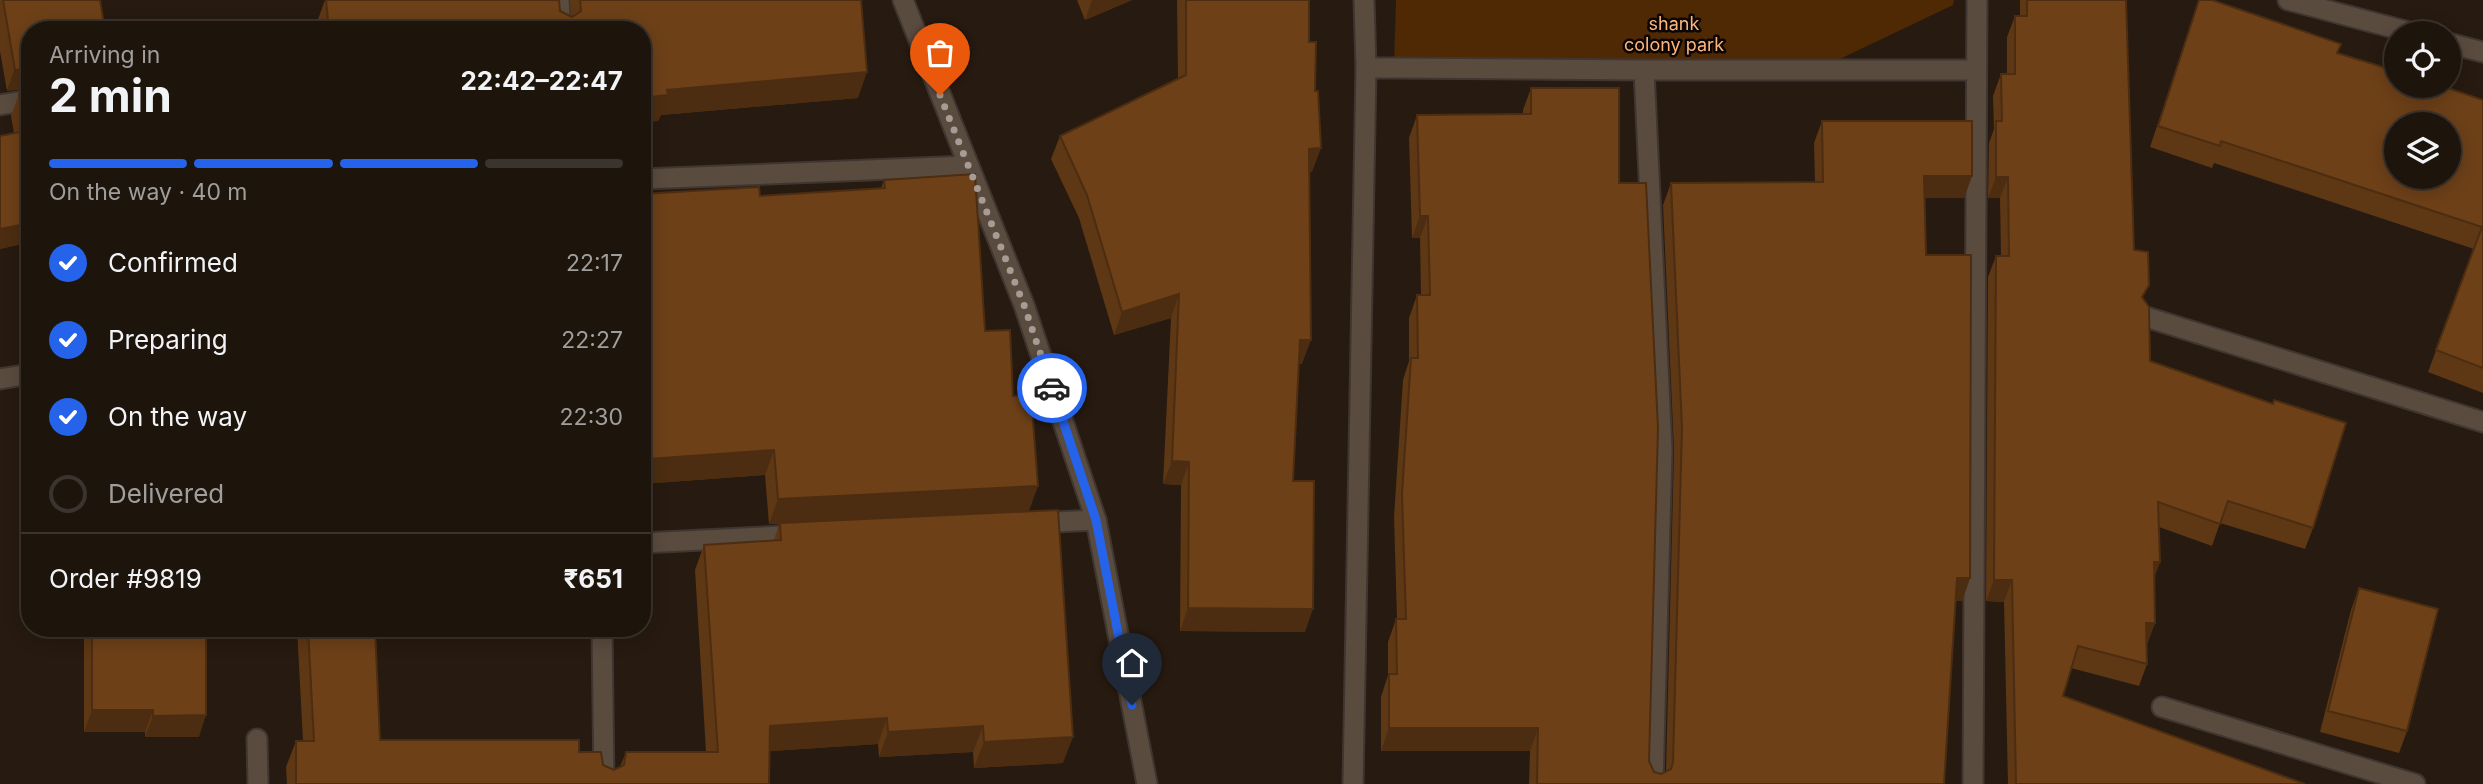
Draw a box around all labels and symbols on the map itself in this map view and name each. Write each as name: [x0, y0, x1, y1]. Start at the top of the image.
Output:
park label: shank colony park: [1624, 13, 1724, 55]
pin: [910, 23, 970, 95]
courier: [1017, 353, 1087, 423]
pin: [1102, 633, 1162, 705]

